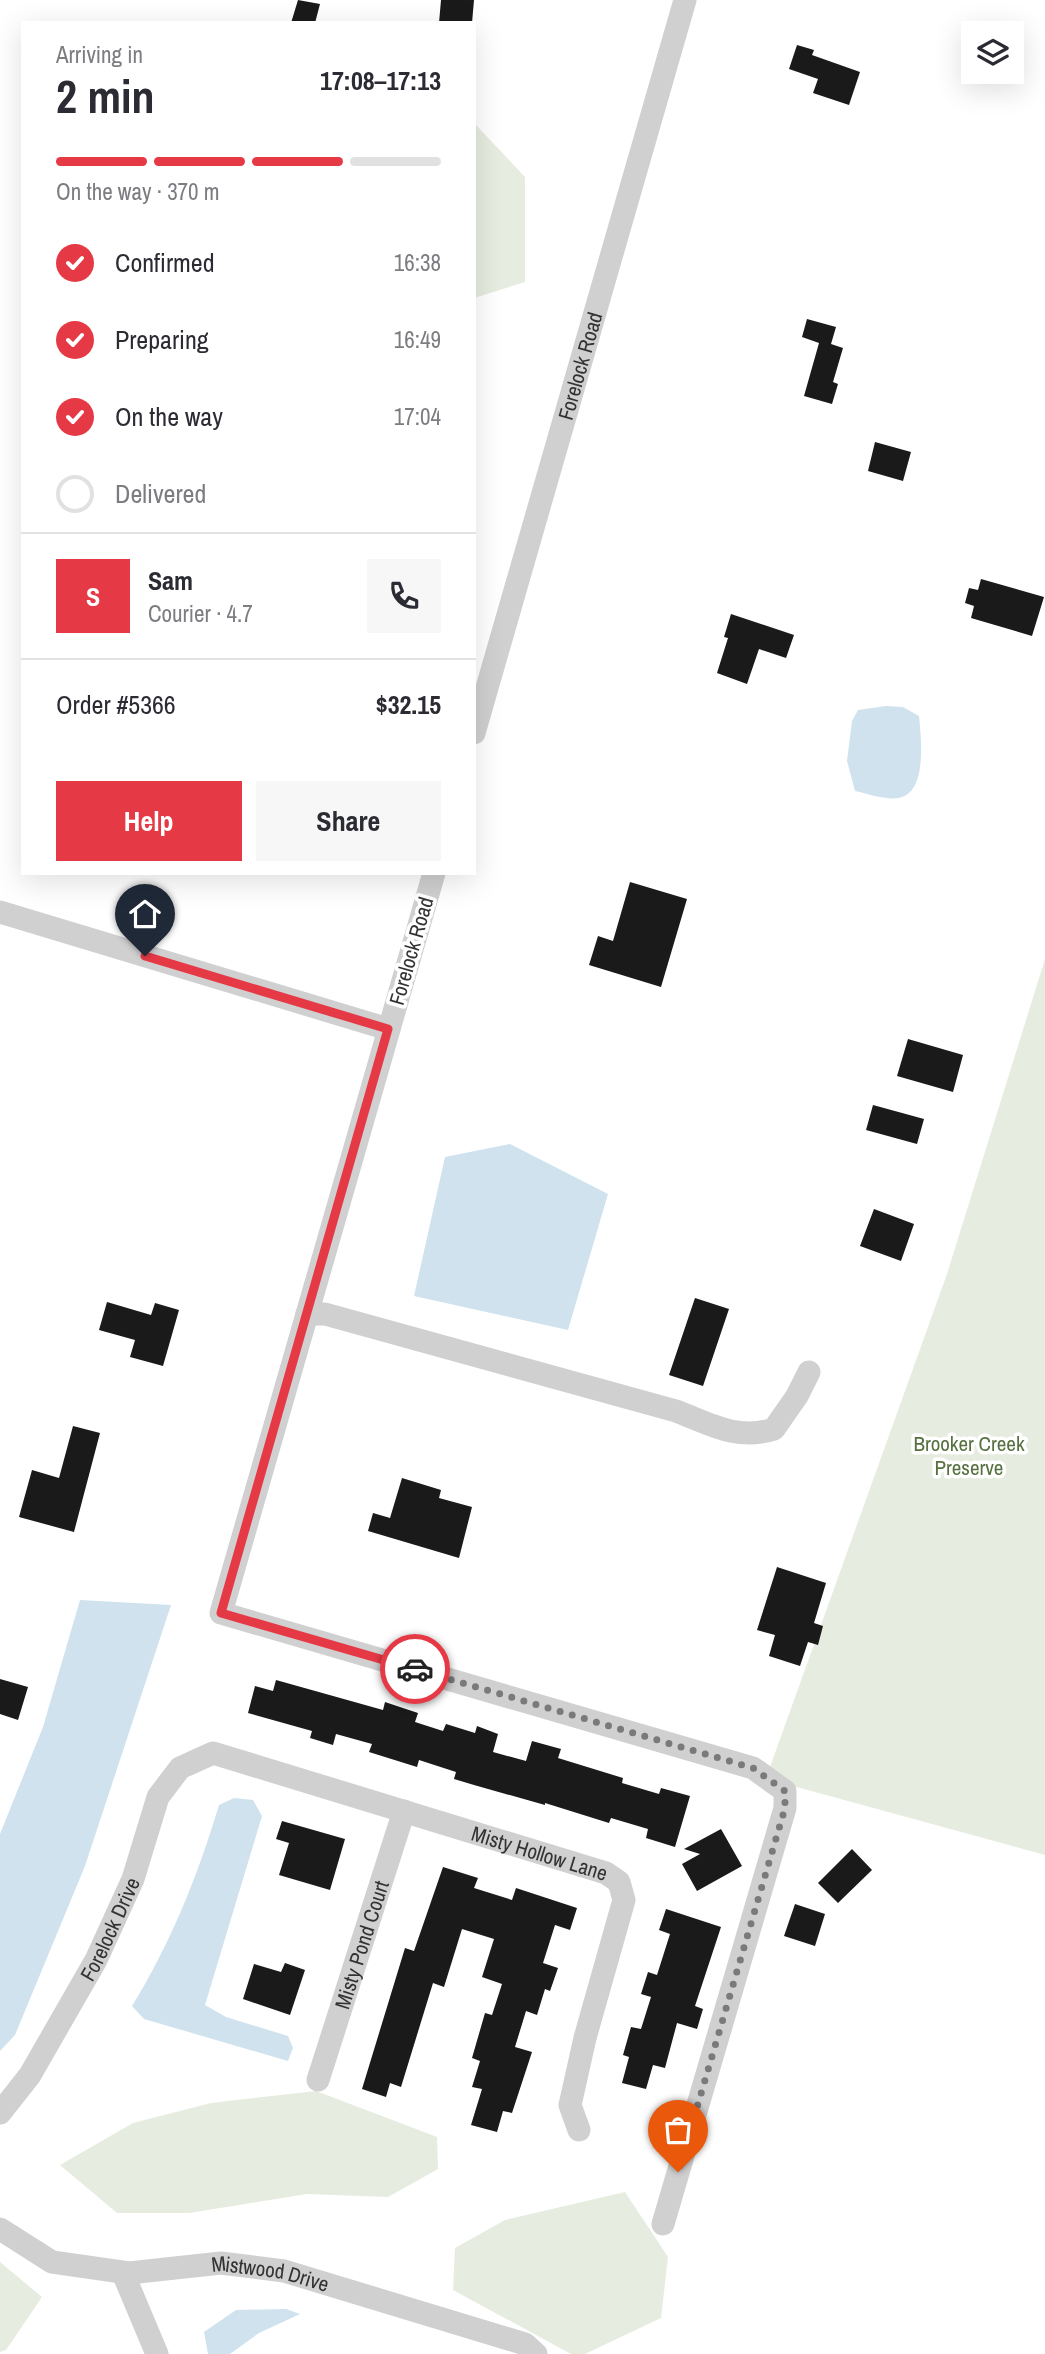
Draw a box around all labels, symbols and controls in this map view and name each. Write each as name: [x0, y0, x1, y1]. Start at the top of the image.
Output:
map controls: [961, 21, 1024, 84]
button: layers: [961, 21, 1024, 84]
text: Arriving in: [56, 39, 143, 70]
text: 17:08–17:13: [320, 63, 441, 98]
text: 2 min: [56, 65, 155, 127]
text: On the way · 370 m: [56, 176, 220, 207]
icon: check: [56, 244, 94, 282]
text: Confirmed: [115, 245, 215, 280]
text: 16:38: [394, 247, 441, 278]
street label: Forelock Road: [550, 308, 609, 423]
icon: check: [56, 321, 94, 359]
text: Preparing: [115, 322, 209, 357]
text: 16:49: [394, 324, 441, 355]
icon: check: [56, 398, 94, 436]
text: On the way: [115, 399, 223, 434]
text: 17:04: [394, 401, 441, 432]
text: Delivered: [115, 476, 206, 511]
button: phone: [367, 559, 441, 633]
text: Sam: [148, 563, 193, 598]
text: S: [86, 579, 100, 614]
text: Courier · 4.7: [148, 598, 253, 629]
text: Order #5366: [56, 687, 176, 722]
text: $32.15: [376, 687, 441, 722]
button: Help: [56, 781, 242, 861]
button: Share: [256, 781, 441, 861]
pin: [115, 884, 175, 956]
street label: Forelock Road: [382, 894, 440, 1008]
icon: home: [126, 895, 164, 933]
park label: Brooker Creek Preserve: [913, 1429, 1025, 1482]
courier: [380, 1634, 450, 1704]
icon: car: [396, 1650, 434, 1688]
street label: Misty Hollow Lane: [468, 1818, 611, 1887]
street label: Forelock Drive: [73, 1872, 146, 1986]
street label: Misty Pond Court: [327, 1877, 395, 2013]
pin: [648, 2100, 708, 2172]
icon: bag: [659, 2111, 697, 2149]
street label: Mistwood Drive: [210, 2248, 333, 2298]

